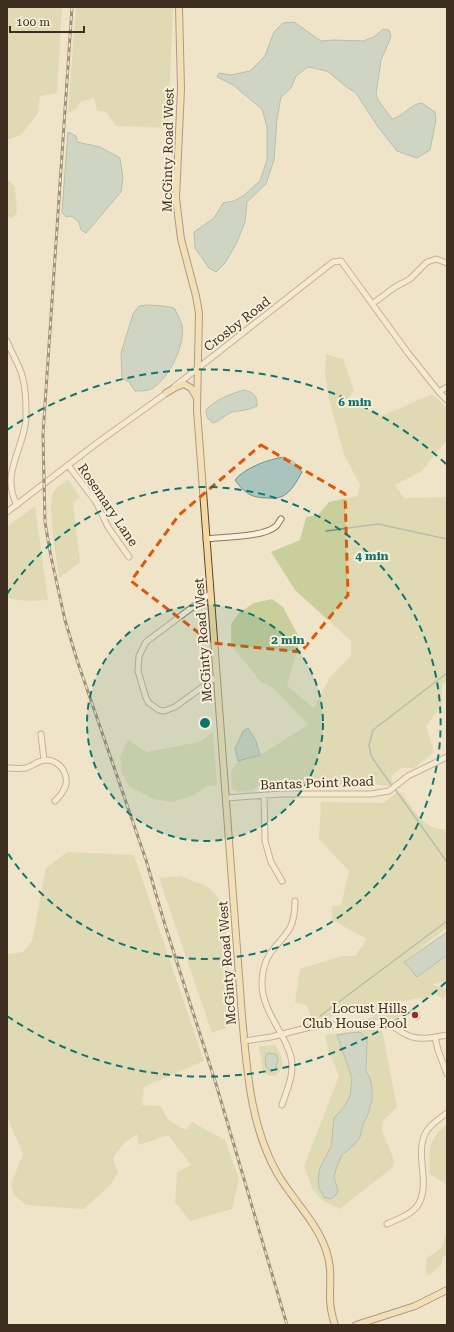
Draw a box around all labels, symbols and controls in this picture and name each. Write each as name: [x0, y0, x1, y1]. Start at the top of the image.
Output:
scale bar: [10, 8, 84, 34]
text: 100 m: [16, 15, 50, 29]
street label: McGinty Road West: [159, 88, 177, 212]
street label: Crosby Road: [201, 293, 274, 354]
text: 6 min: [338, 395, 372, 409]
street label: Rosemary Lane: [75, 461, 141, 549]
text: 4 min: [355, 549, 389, 563]
street label: McGinty Road West: [191, 577, 215, 703]
text: 2 min: [271, 633, 305, 647]
centre of rings: [198, 716, 212, 730]
street label: Bantas Point Road: [260, 773, 375, 792]
street label: McGinty Road West: [215, 900, 239, 1026]
place label: Locust Hills Club House Pool: [302, 1001, 407, 1031]
marker: Locust Hills Club House Pool: [410, 1010, 420, 1020]

